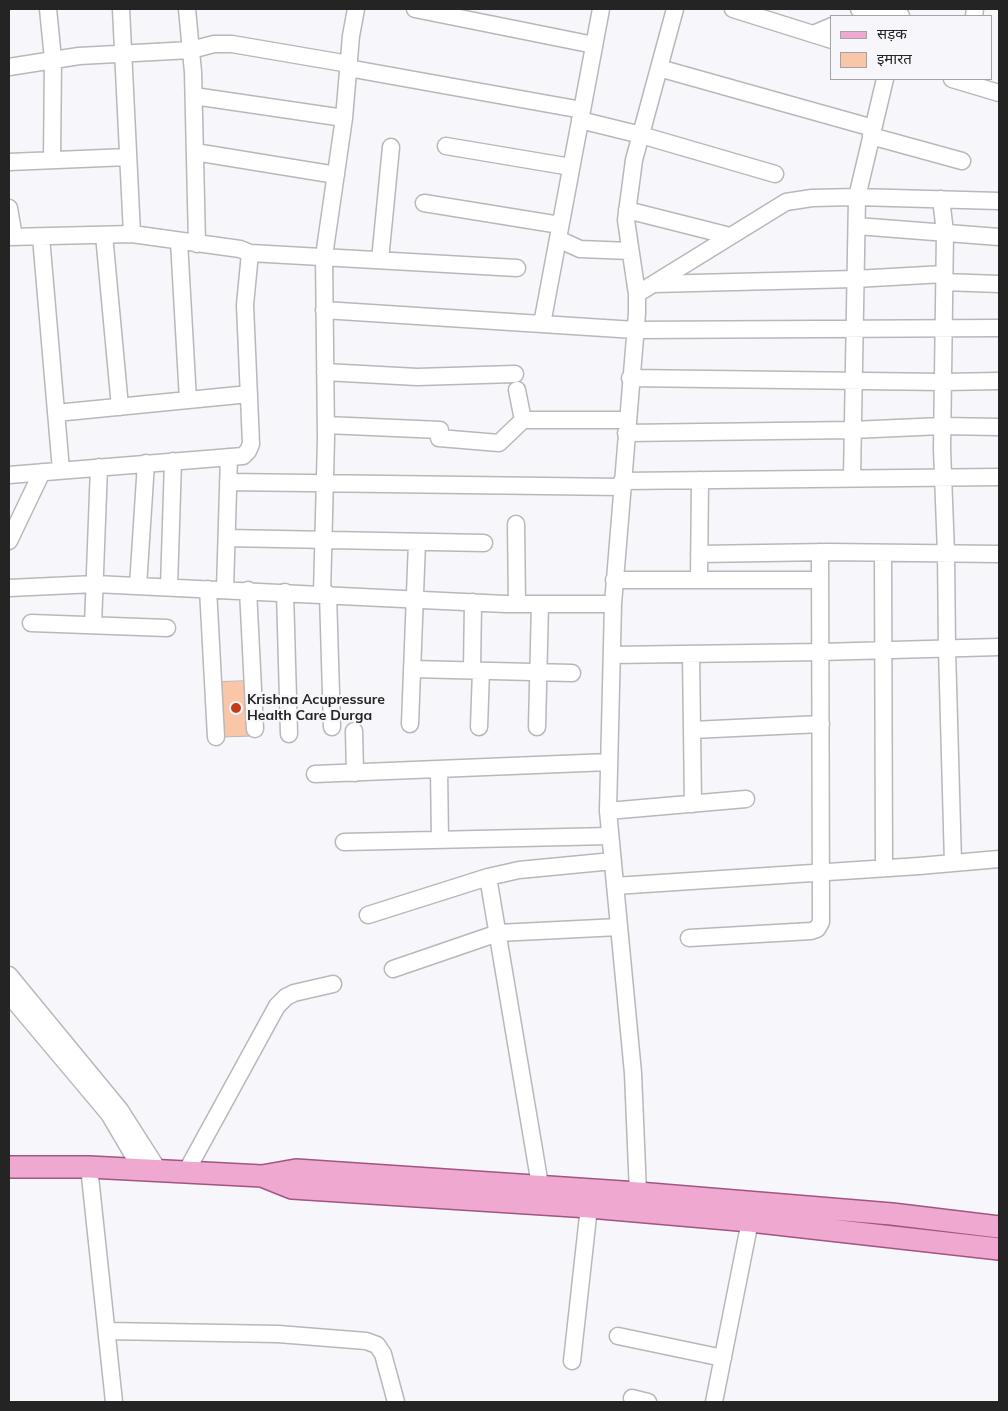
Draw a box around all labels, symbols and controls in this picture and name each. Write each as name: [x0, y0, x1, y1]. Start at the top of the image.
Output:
legend: [830, 15, 993, 80]
text: सड़क: [877, 24, 907, 43]
text: इमारत: [877, 49, 912, 68]
place label: Krishna Acupressure Health Care Durga: [247, 692, 385, 724]
marker: Krishna Acupressure Health Care Durga: [229, 701, 243, 715]

